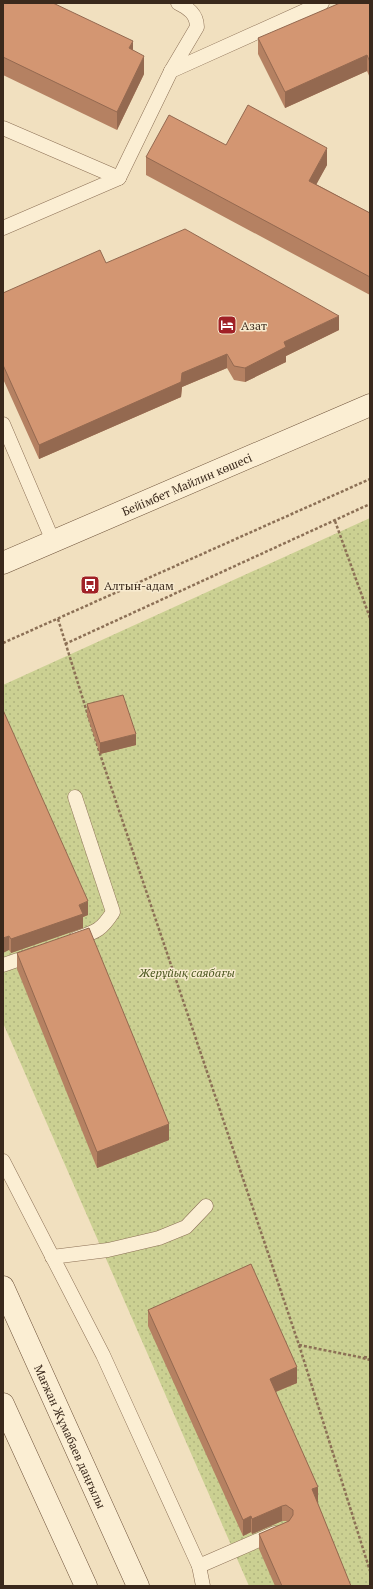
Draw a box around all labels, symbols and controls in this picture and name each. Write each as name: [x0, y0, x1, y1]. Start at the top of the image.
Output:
hotel icon: Азат: [216, 314, 238, 336]
place label: Азат: [241, 318, 267, 333]
street label: Бейімбет Майлин көшесі: [119, 449, 255, 519]
bus stop icon: Алтын-адам: [79, 574, 101, 596]
place label: Алтын-адам: [104, 578, 174, 593]
park label: Жерұйық саябағы: [138, 965, 235, 980]
street label: Мағжан Жұмабаев даңғылы: [31, 1362, 110, 1511]

